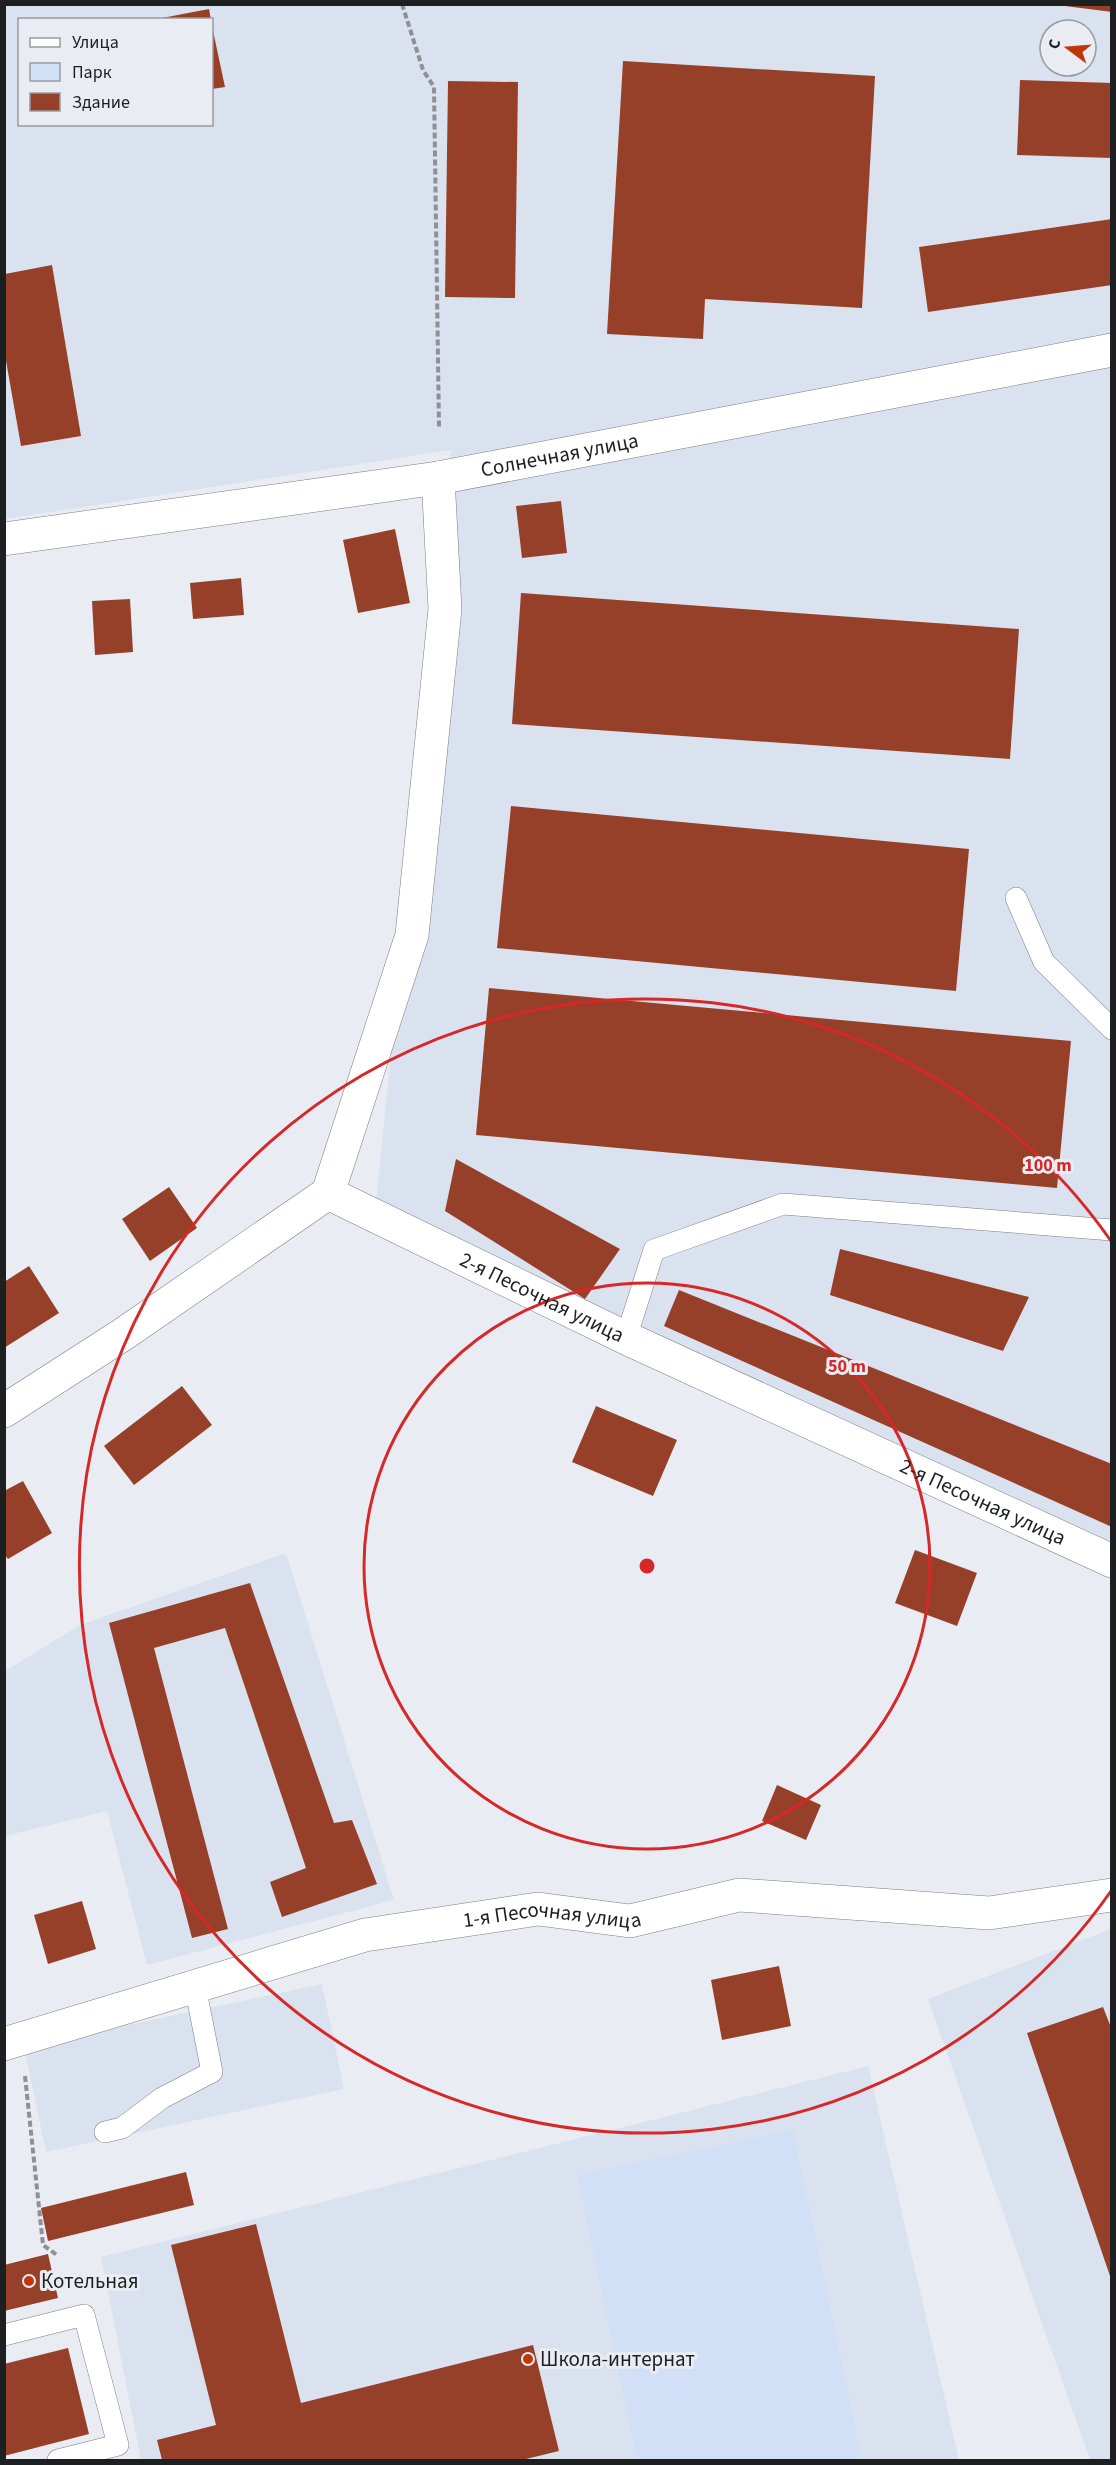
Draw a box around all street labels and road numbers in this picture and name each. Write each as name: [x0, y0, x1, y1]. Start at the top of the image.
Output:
street label: Солнечная улица: [478, 425, 641, 485]
street label: 2-я Песочная улица: [455, 1244, 629, 1350]
street label: 2-я Песочная улица: [895, 1451, 1071, 1553]
street label: 1-я Песочная улица: [461, 1894, 644, 1936]

